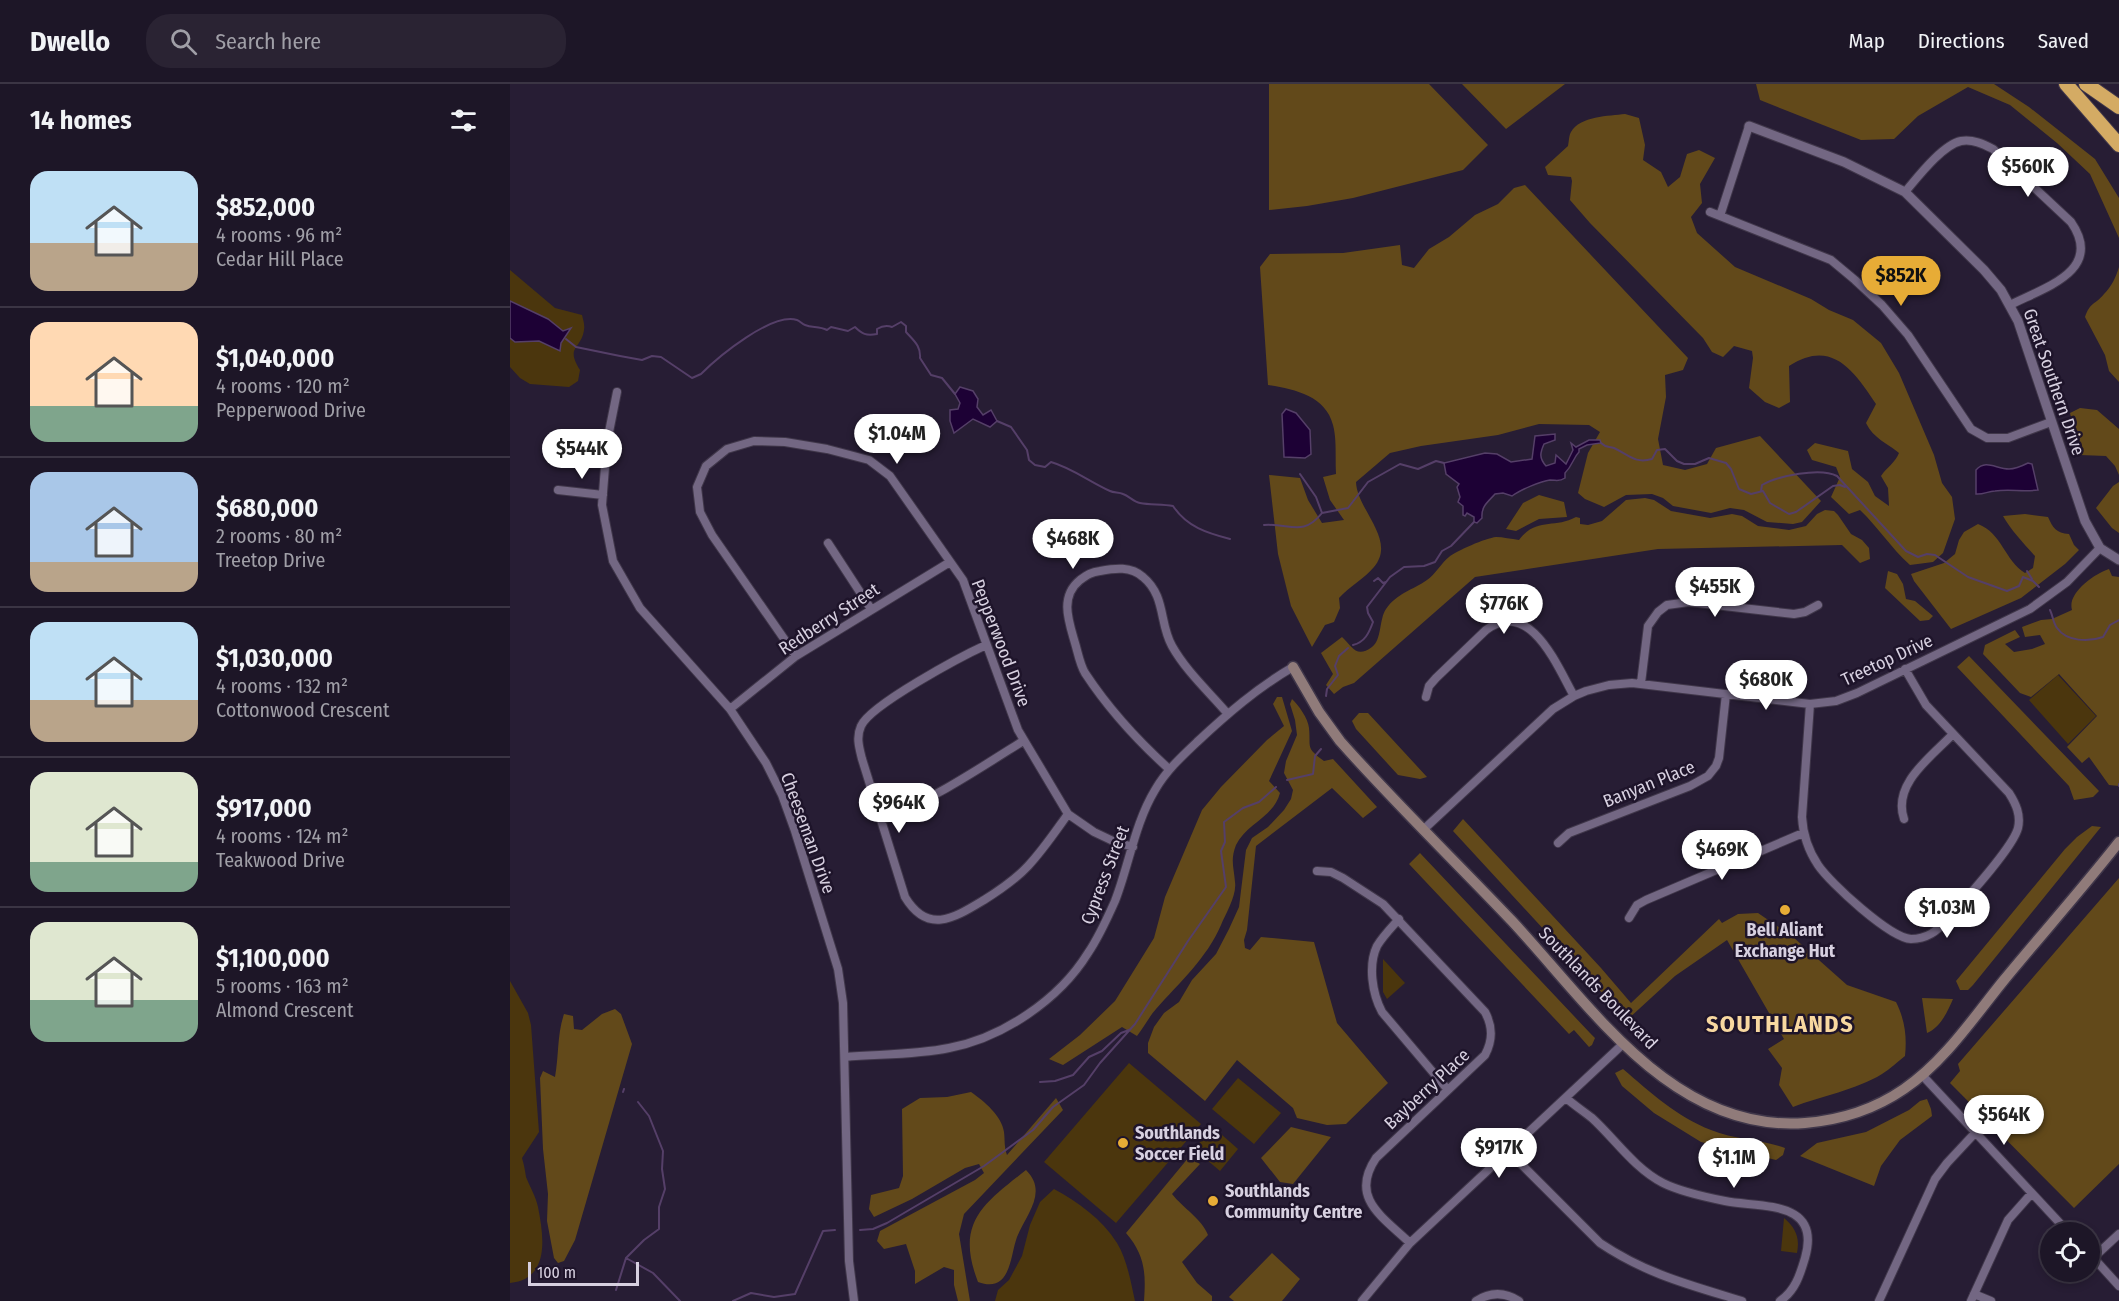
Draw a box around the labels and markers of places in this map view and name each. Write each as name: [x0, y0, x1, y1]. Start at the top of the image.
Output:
pin: $560K: [1986, 147, 2070, 198]
pin: $852K: [1859, 256, 1943, 307]
pin: $1.04M: [848, 414, 946, 465]
pin: $544K: [540, 429, 624, 480]
pin: $468K: [1031, 519, 1115, 570]
pin: $455K: [1673, 567, 1757, 618]
pin: $776K: [1462, 584, 1546, 635]
pin: $680K: [1724, 660, 1808, 711]
pin: $964K: [857, 783, 941, 834]
pin: $469K: [1680, 830, 1764, 881]
pin: $1.03M: [1898, 888, 1996, 939]
marker: Bell Aliant Exchange Hut: [1778, 903, 1792, 917]
place label: Bell Aliant Exchange Hut: [1735, 919, 1836, 962]
pin: $564K: [1962, 1095, 2046, 1146]
place label: Southlands Soccer Field: [1135, 1122, 1224, 1165]
pin: $917K: [1457, 1128, 1541, 1179]
marker: Southlands Soccer Field: [1116, 1136, 1130, 1150]
pin: $1.1M: [1692, 1138, 1776, 1189]
place label: Southlands Community Centre: [1225, 1180, 1362, 1223]
marker: Southlands Community Centre: [1206, 1194, 1220, 1208]

